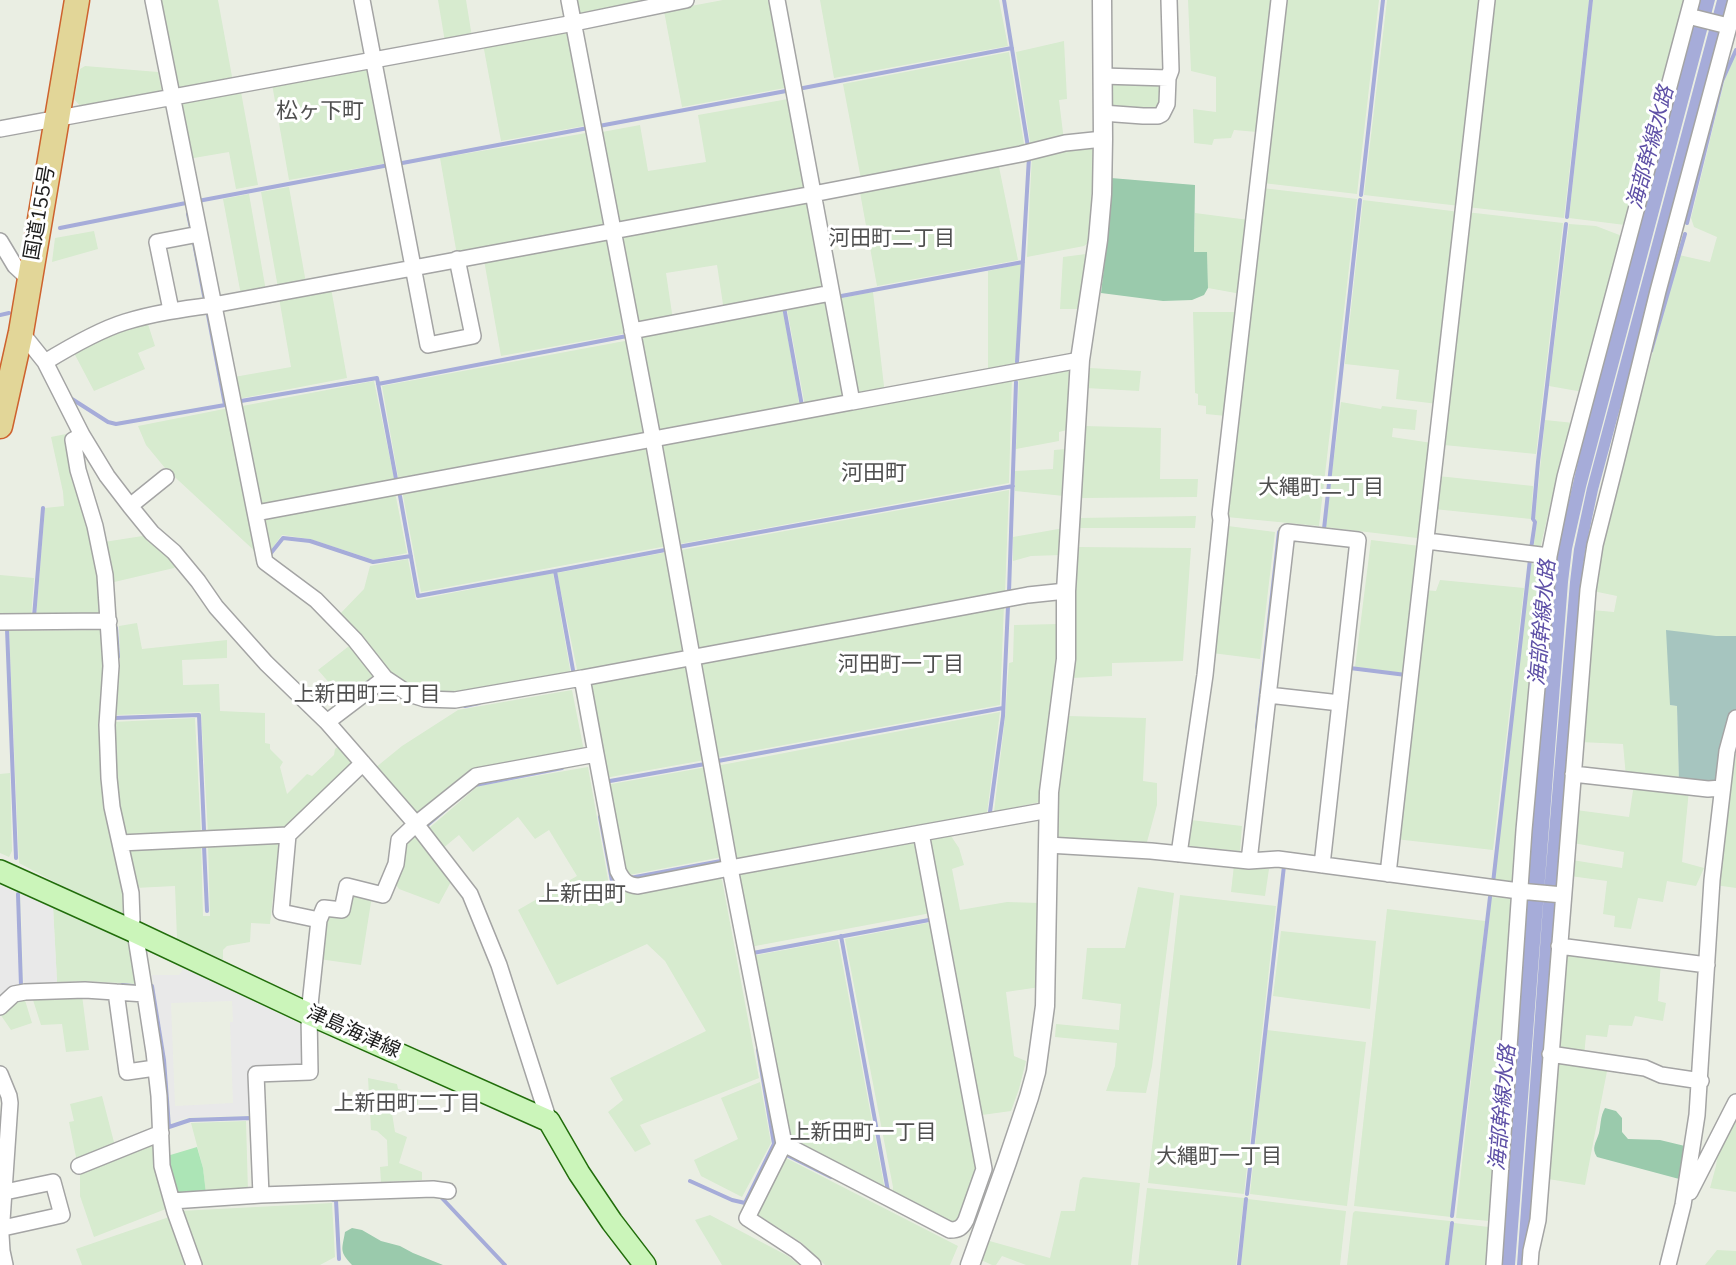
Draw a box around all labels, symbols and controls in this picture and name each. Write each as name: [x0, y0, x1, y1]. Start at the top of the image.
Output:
water label: 海部幹線水路: [1624, 84, 1680, 212]
district label: 松ヶ下町: [276, 100, 364, 126]
street label: 国道155号: [21, 164, 61, 262]
district label: 河田町二丁目: [829, 227, 955, 253]
district label: 河田町: [841, 462, 907, 488]
district label: 大縄町二丁目: [1258, 476, 1384, 502]
water label: 海部幹線水路: [1526, 559, 1562, 687]
district label: 河田町一丁目: [838, 653, 964, 679]
district label: 上新田町三丁目: [294, 683, 440, 709]
district label: 上新田町: [538, 883, 626, 909]
street label: 津島海津線: [302, 1002, 404, 1064]
water label: 海部幹線水路: [1486, 1044, 1522, 1172]
district label: 上新田町二丁目: [334, 1092, 480, 1118]
district label: 上新田町一丁目: [790, 1121, 936, 1147]
district label: 大縄町一丁目: [1156, 1145, 1282, 1171]

